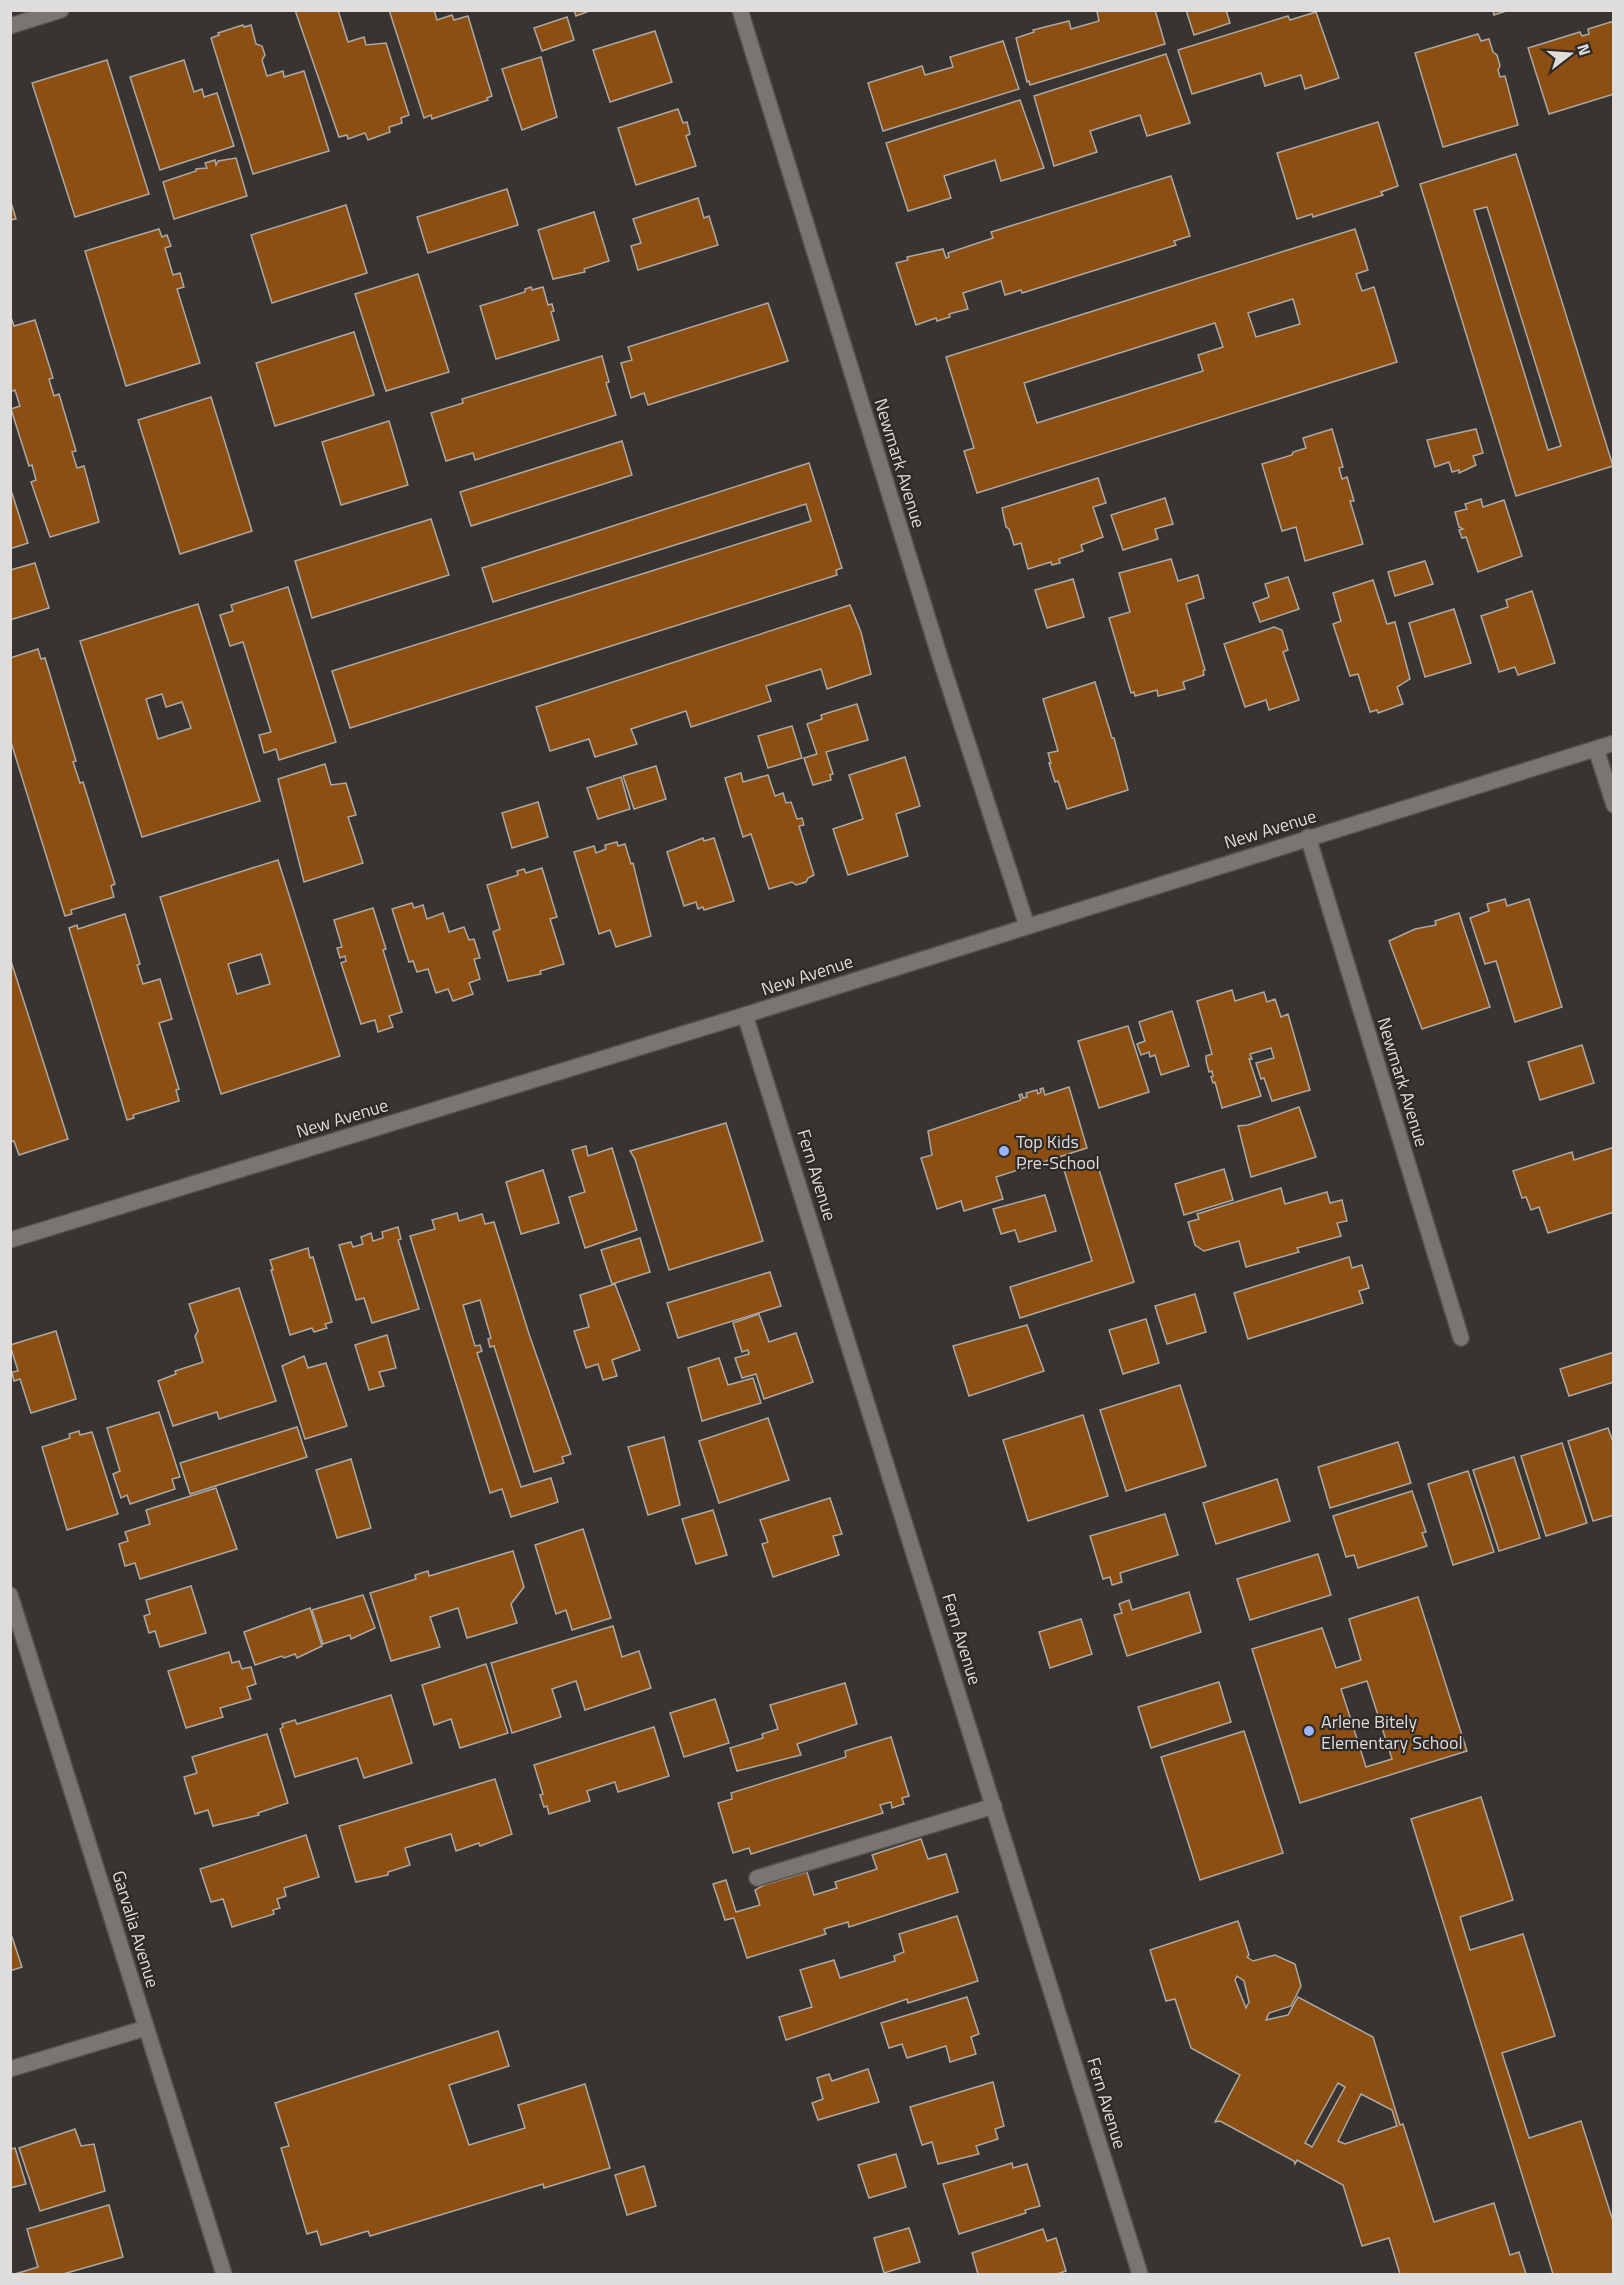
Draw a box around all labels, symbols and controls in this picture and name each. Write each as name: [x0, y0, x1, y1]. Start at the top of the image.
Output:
north arrow: [1540, 24, 1600, 84]
text: N: [1571, 41, 1597, 58]
street label: Newmark Avenue: [868, 395, 932, 531]
street label: New Avenue: [1221, 802, 1319, 856]
street label: New Avenue: [758, 947, 856, 1003]
street label: Newmark Avenue: [1371, 1014, 1435, 1150]
street label: New Avenue: [293, 1091, 391, 1145]
street label: Fern Avenue: [790, 1126, 844, 1224]
place label: Top Kids Pre-School: [1016, 1128, 1100, 1176]
marker: Top Kids Pre-School: [997, 1144, 1011, 1158]
street label: Fern Avenue: [935, 1590, 989, 1688]
place label: Arlene Bitely Elementary School: [1321, 1708, 1463, 1756]
marker: Arlene Bitely Elementary School: [1302, 1724, 1316, 1738]
street label: Garvalia Avenue: [105, 1867, 167, 1991]
street label: Fern Avenue: [1080, 2054, 1134, 2152]

